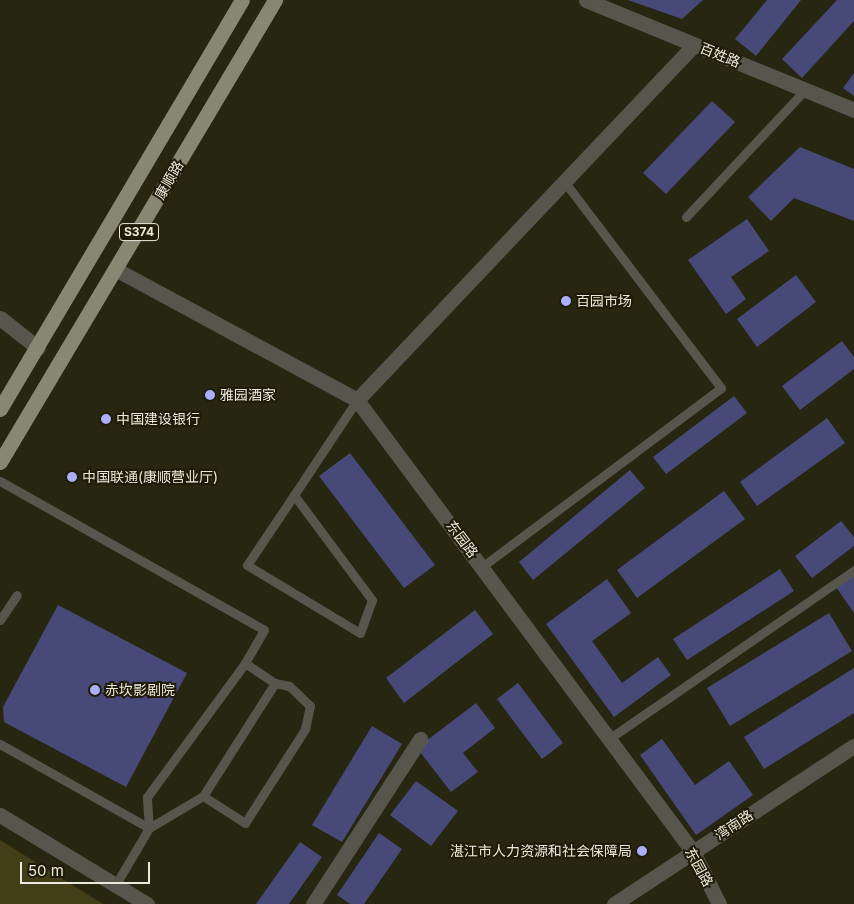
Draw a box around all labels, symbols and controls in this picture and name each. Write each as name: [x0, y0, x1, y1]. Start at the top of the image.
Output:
street label: 百姓路: [697, 39, 743, 71]
street label: 康顺路: [151, 158, 187, 202]
road number: S374: [119, 222, 159, 242]
place label: 百园市场: [576, 293, 632, 309]
marker: 百园市场: [560, 295, 572, 307]
place label: 雅园酒家: [220, 387, 276, 403]
marker: 雅园酒家: [204, 389, 216, 401]
place label: 中国建设银行: [116, 411, 200, 427]
marker: 中国建设银行: [100, 413, 112, 425]
place label: 中国联通(康顺营业厅): [82, 469, 218, 485]
marker: 中国联通(康顺营业厅): [66, 471, 78, 483]
street label: 东园路: [443, 517, 481, 561]
place label: 赤坎影剧院: [105, 682, 175, 698]
marker: 赤坎影剧院: [89, 684, 101, 696]
street label: 湾南路: [712, 807, 756, 843]
place label: 湛江市人力资源和社会保障局: [450, 843, 632, 859]
marker: 湛江市人力资源和社会保障局: [636, 845, 648, 857]
street label: 东园路: [681, 845, 717, 889]
scale bar: [22, 852, 152, 884]
text: 50 m: [28, 861, 64, 880]

